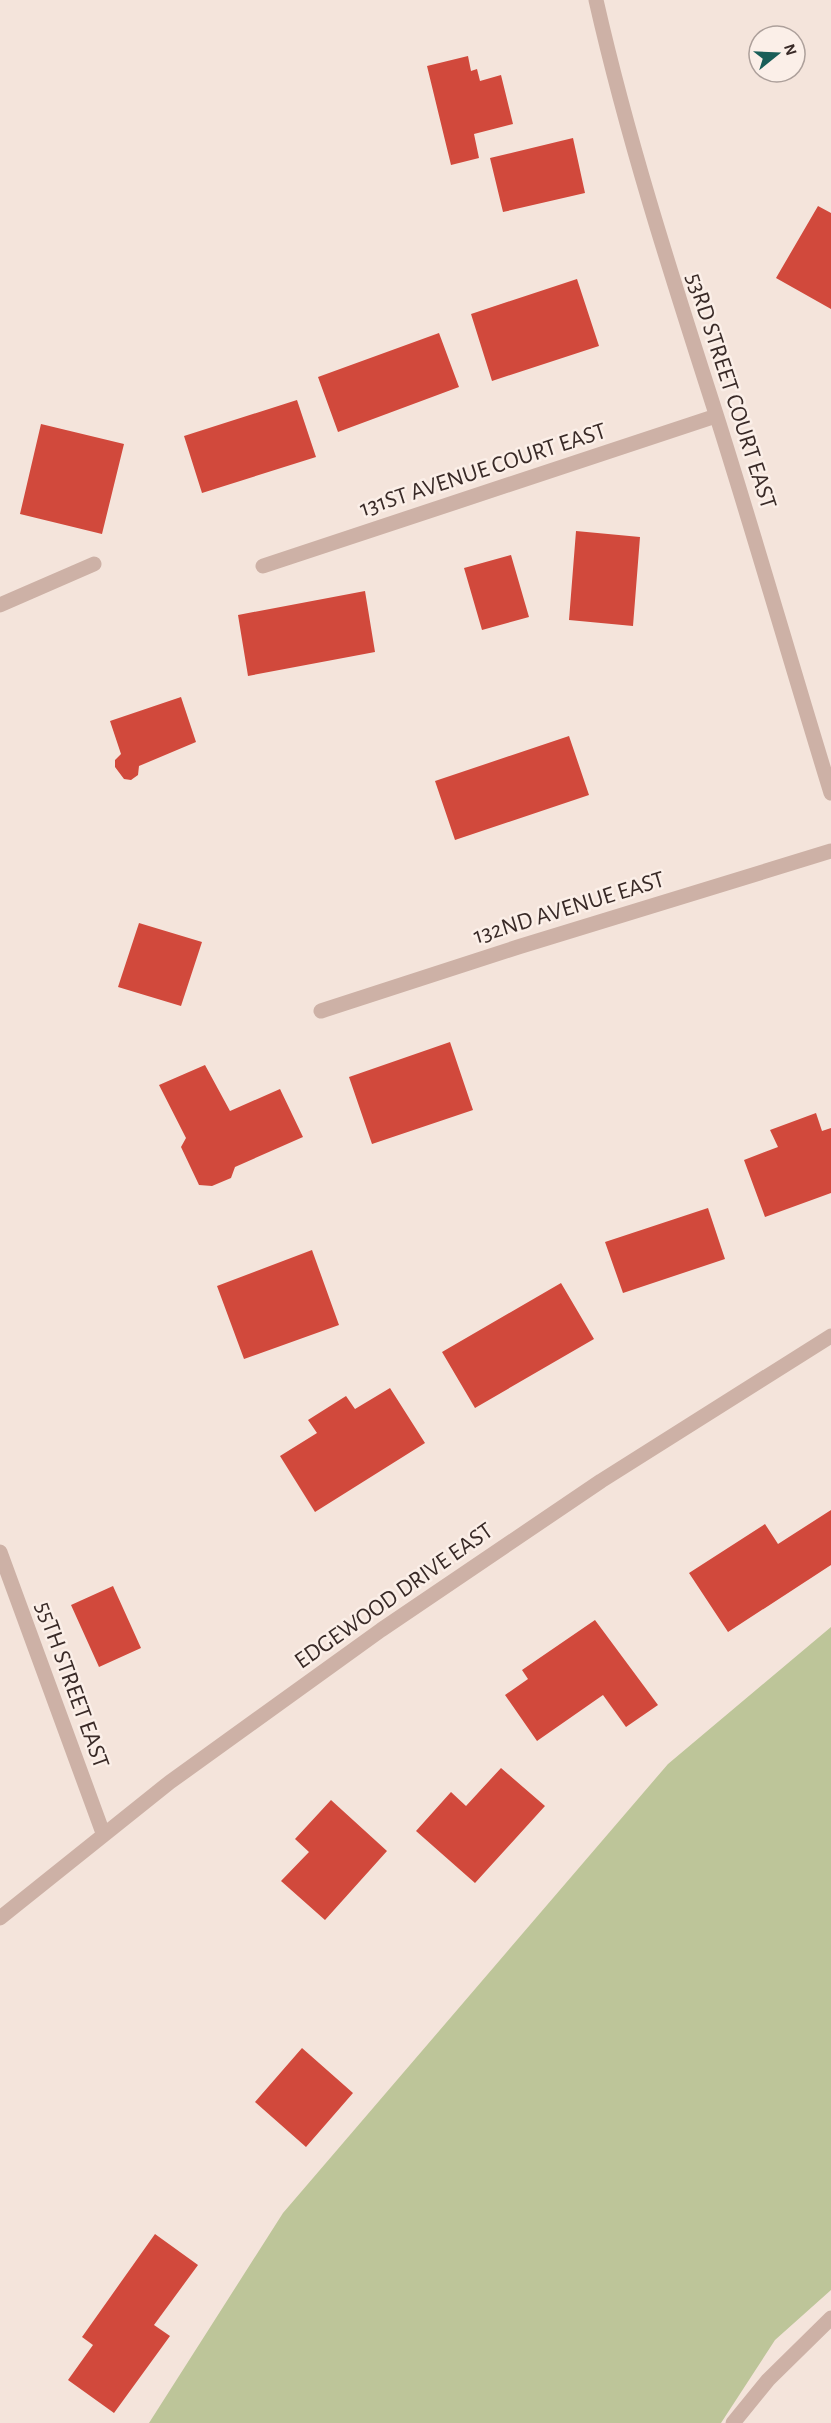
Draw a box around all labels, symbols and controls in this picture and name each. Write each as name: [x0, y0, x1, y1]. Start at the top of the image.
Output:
north arrow: [747, 24, 807, 84]
text: N: [781, 42, 800, 57]
street label: 53RD STREET COURT EAST: [681, 270, 781, 512]
street label: 131ST AVENUE COURT EAST: [357, 419, 609, 521]
street label: 132ND AVENUE EAST: [471, 867, 668, 948]
street label: EDGEWOOD DRIVE EAST: [290, 1518, 498, 1674]
street label: 55TH STREET EAST: [31, 1599, 113, 1772]

